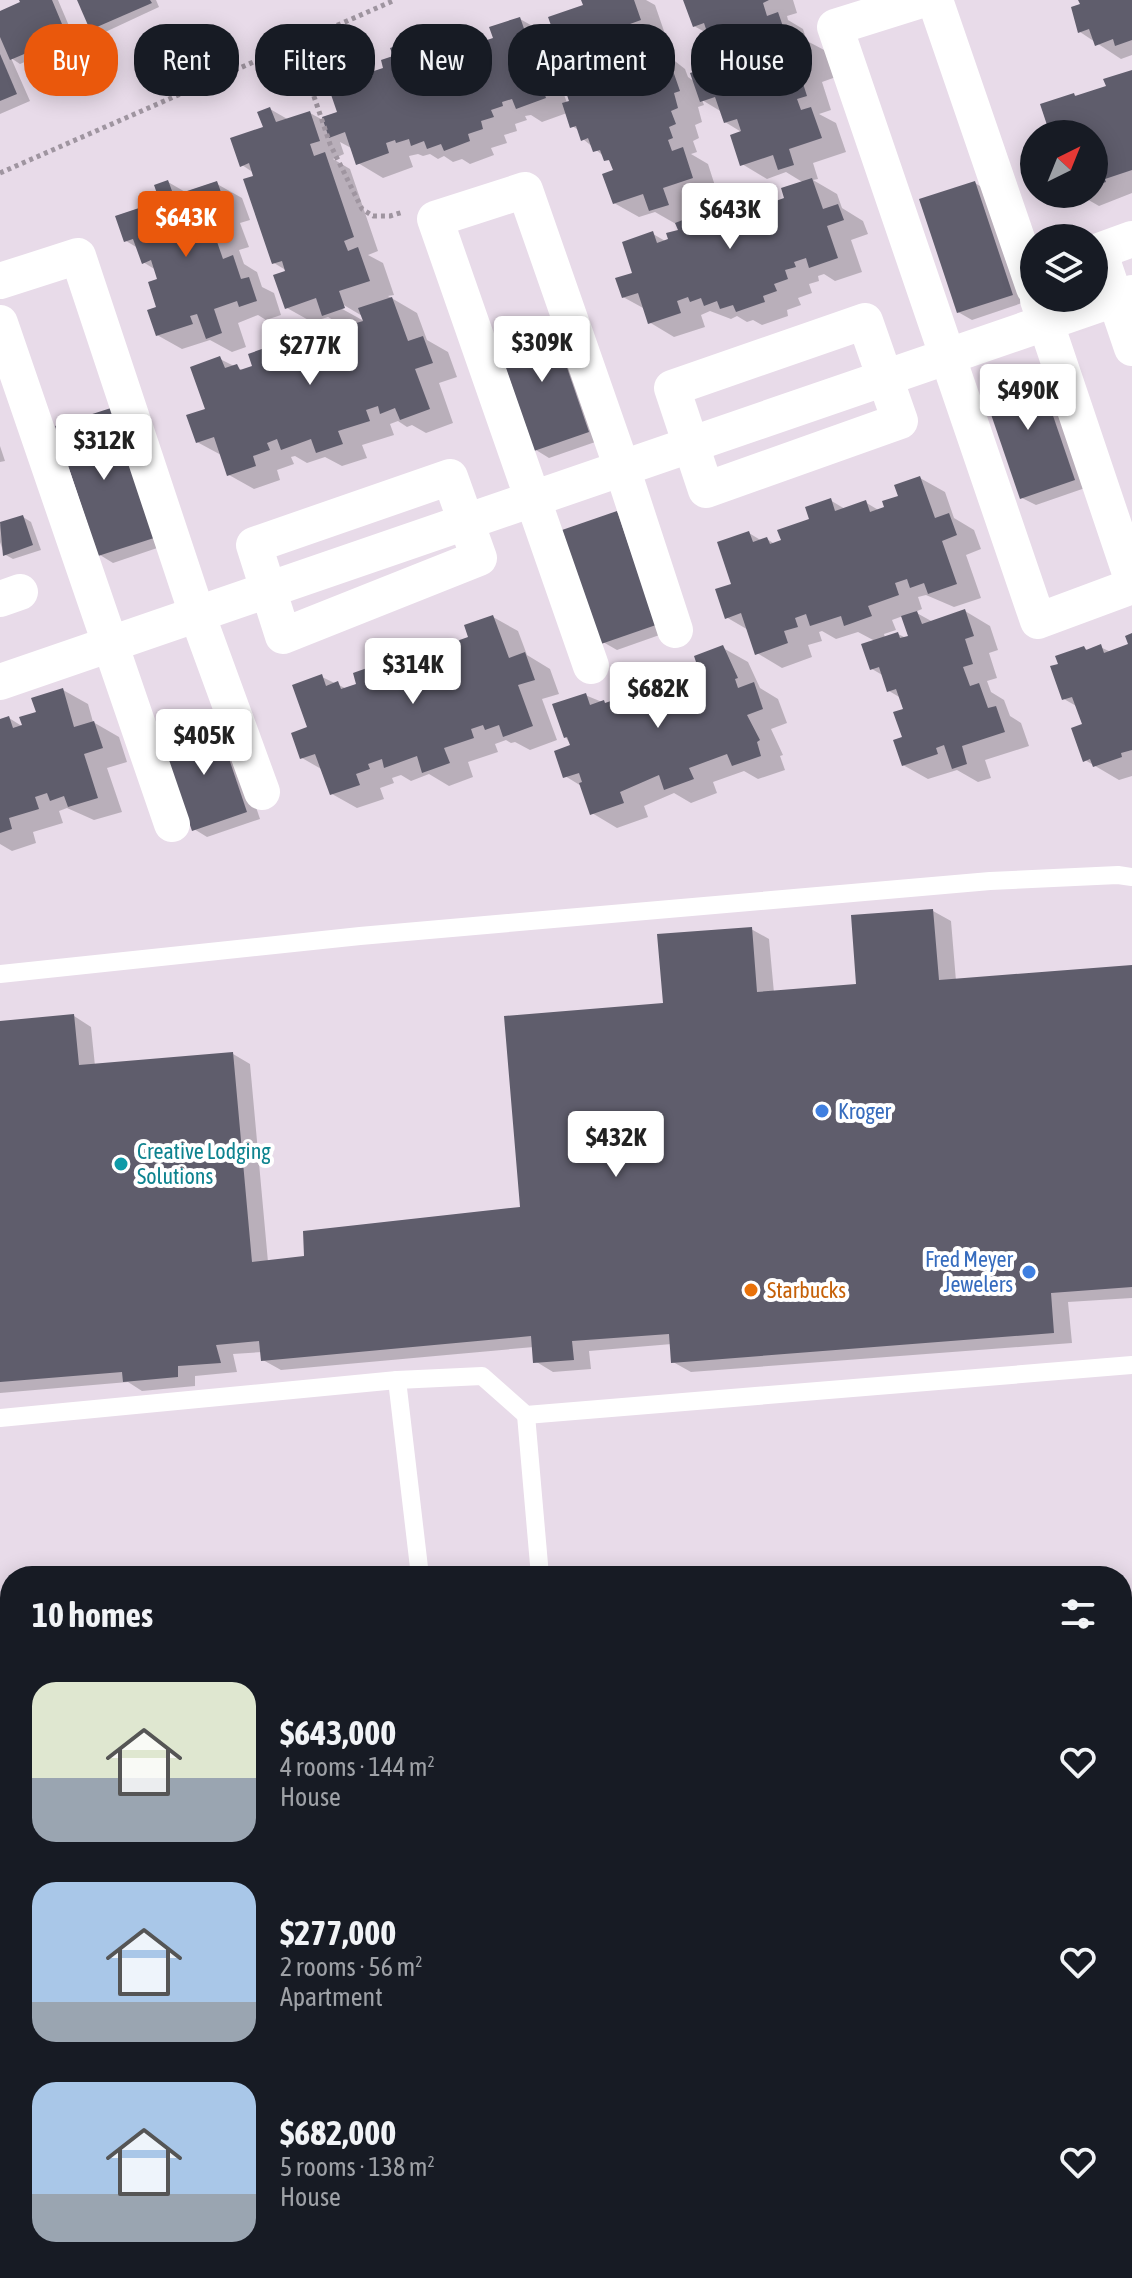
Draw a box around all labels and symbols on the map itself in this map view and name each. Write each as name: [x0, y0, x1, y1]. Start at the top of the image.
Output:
north arrow: [1020, 120, 1108, 208]
pin: $643K: [674, 183, 786, 251]
pin: $643K: [130, 191, 242, 259]
pin: $309K: [486, 316, 598, 384]
pin: $277K: [254, 319, 366, 387]
pin: $490K: [972, 364, 1084, 432]
pin: $312K: [48, 414, 160, 482]
pin: $314K: [357, 638, 469, 706]
pin: $682K: [602, 662, 714, 730]
pin: $405K: [148, 709, 260, 777]
place label: Kroger: [838, 1098, 892, 1124]
marker: Kroger: [813, 1102, 831, 1120]
pin: $432K: [560, 1111, 672, 1179]
place label: Creative Lodging Solutions: [137, 1138, 271, 1189]
marker: Creative Lodging Solutions: [112, 1155, 130, 1173]
place label: Fred Meyer Jewelers: [925, 1246, 1013, 1297]
marker: Fred Meyer Jewelers: [1020, 1263, 1038, 1281]
place label: Starbucks: [767, 1277, 846, 1303]
marker: Starbucks: [742, 1281, 760, 1299]

